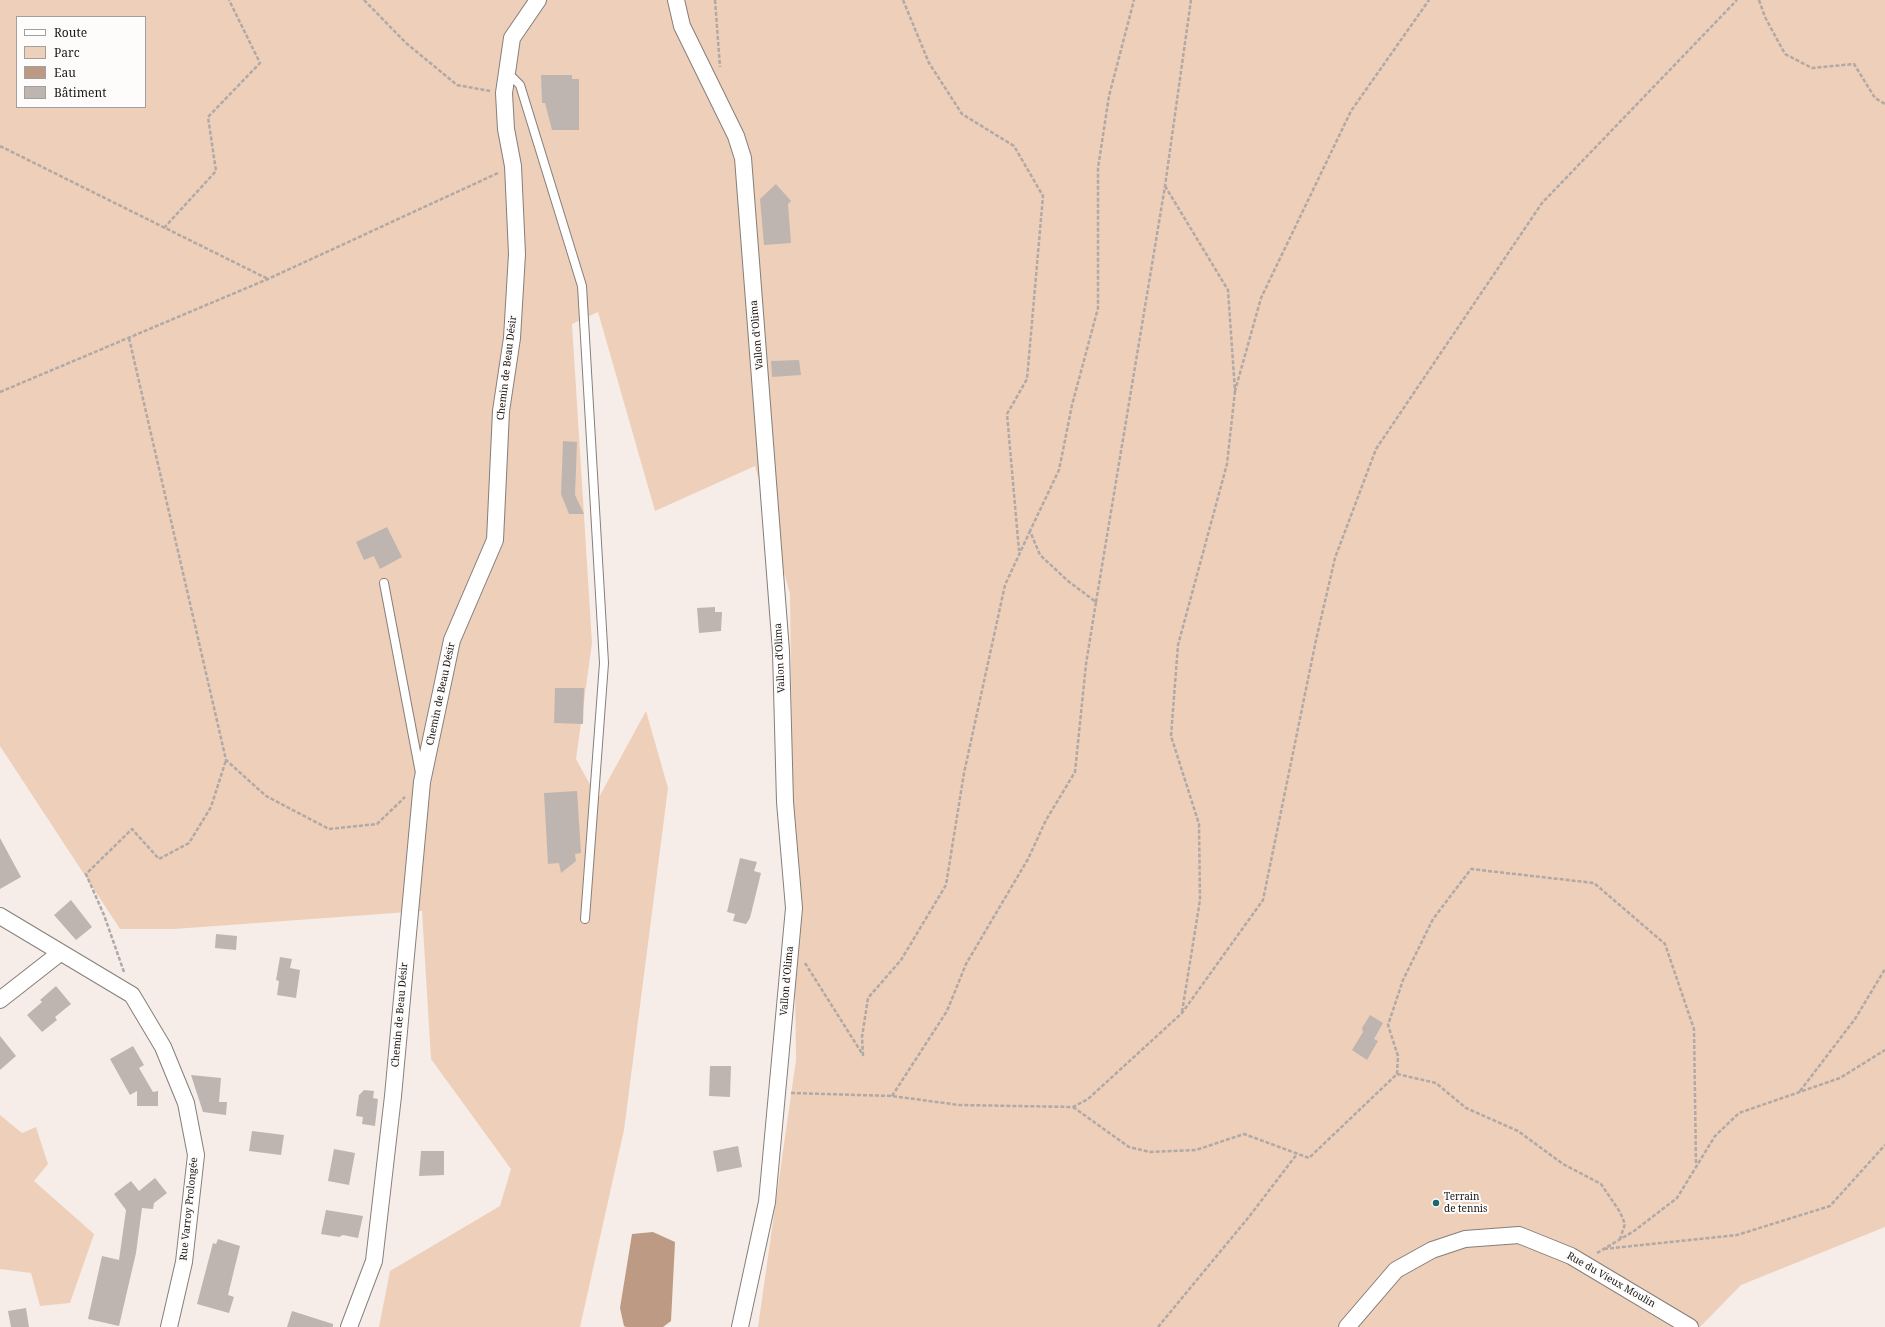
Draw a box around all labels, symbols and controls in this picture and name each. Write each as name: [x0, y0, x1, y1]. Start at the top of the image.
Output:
legend: [16, 16, 146, 108]
text: Route: [54, 24, 87, 41]
text: Parc: [54, 44, 80, 61]
text: Eau: [54, 64, 76, 81]
text: Bâtiment: [54, 84, 106, 101]
street label: Vallon d'Olima: [748, 300, 766, 370]
street label: Chemin de Beau Désir: [495, 315, 519, 421]
street label: Vallon d'Olima: [772, 623, 788, 693]
street label: Chemin de Beau Désir: [424, 641, 458, 747]
street label: Vallon d'Olima: [778, 946, 796, 1016]
street label: Chemin de Beau Désir: [389, 962, 411, 1068]
street label: Rue Varroy Prolongée: [178, 1157, 200, 1261]
place label: Terrain de tennis: [1444, 1191, 1488, 1214]
marker: Terrain de tennis: [1431, 1198, 1441, 1208]
street label: Rue du Vieux Moulin: [1565, 1250, 1657, 1310]

